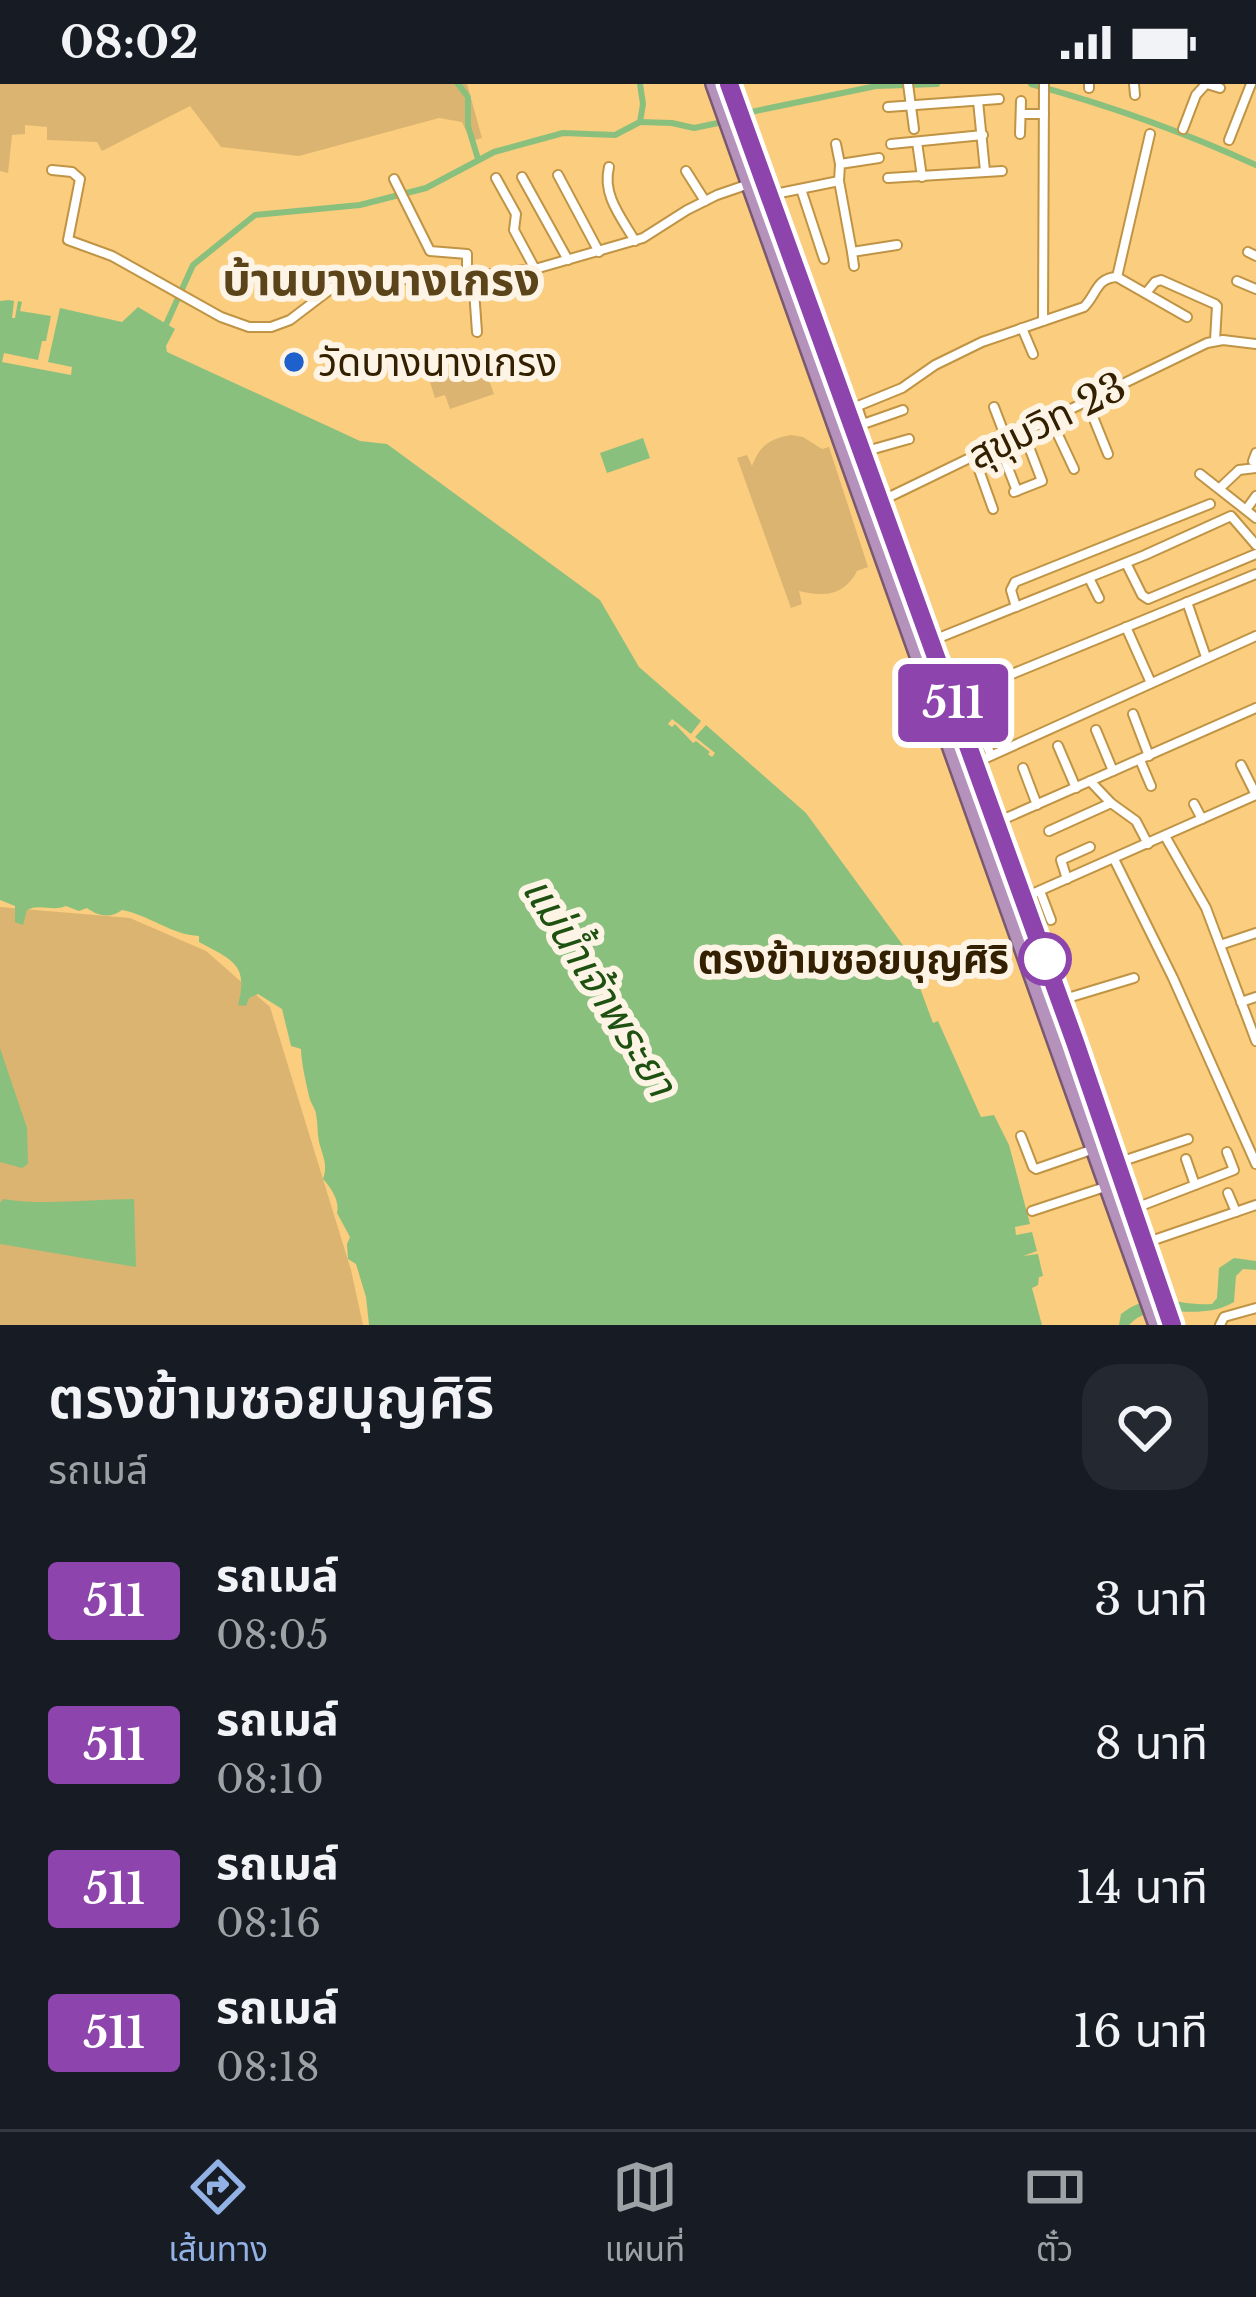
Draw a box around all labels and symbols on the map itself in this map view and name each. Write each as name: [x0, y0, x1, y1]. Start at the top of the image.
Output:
district label: บ้านบางนางเกรง: [222, 251, 540, 307]
place label: วัดบางนางเกรง: [318, 338, 557, 387]
marker: วัดบางนางเกรง: [281, 349, 307, 375]
street label: สุขุมวิท 23: [960, 362, 1134, 480]
line badge: 511: [884, 664, 1022, 742]
water label: แม่น้ำเจ้าพระยา: [512, 866, 691, 1107]
marker: ตรงข้ามซอยบุญศิริ: [1020, 934, 1070, 984]
place label: ตรงข้ามซอยบุญศิริ: [698, 935, 1009, 984]

